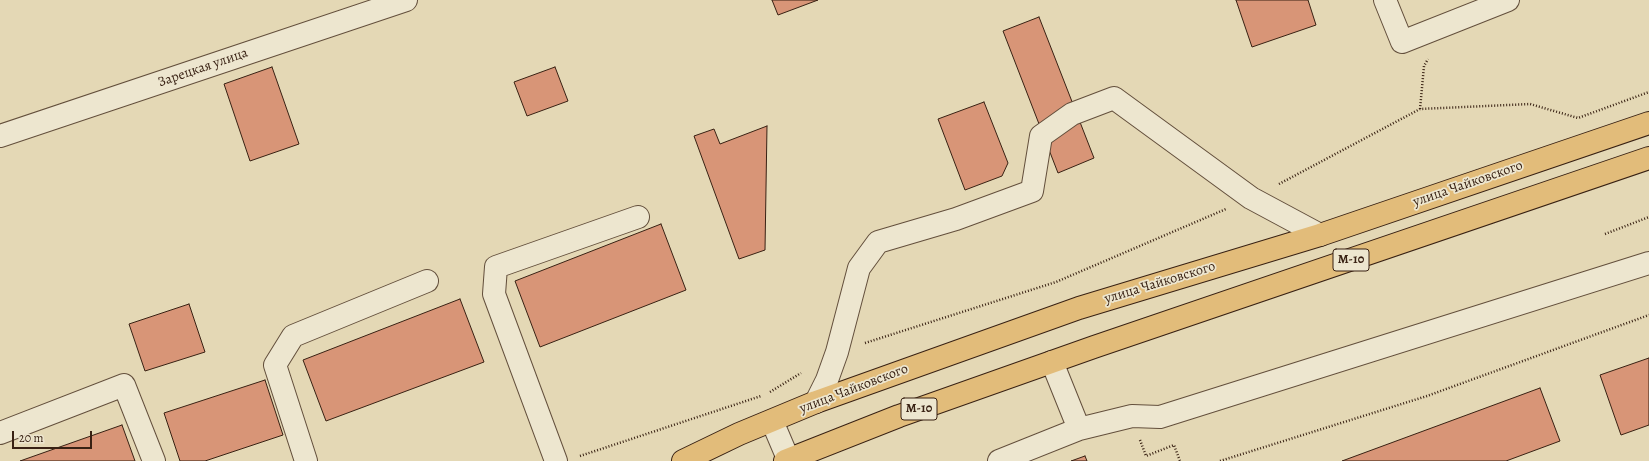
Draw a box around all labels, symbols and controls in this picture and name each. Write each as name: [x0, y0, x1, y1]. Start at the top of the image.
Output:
street label: Зарецкая улица: [156, 45, 250, 91]
street label: улица Чайковского: [1411, 157, 1525, 211]
road number: М-10: [1333, 249, 1369, 271]
street label: улица Чайковского: [1103, 258, 1217, 308]
street label: улица Чайковского: [797, 361, 911, 417]
road number: М-10: [901, 398, 937, 420]
scale bar: [14, 423, 94, 449]
text: 20 m: [19, 430, 43, 446]

